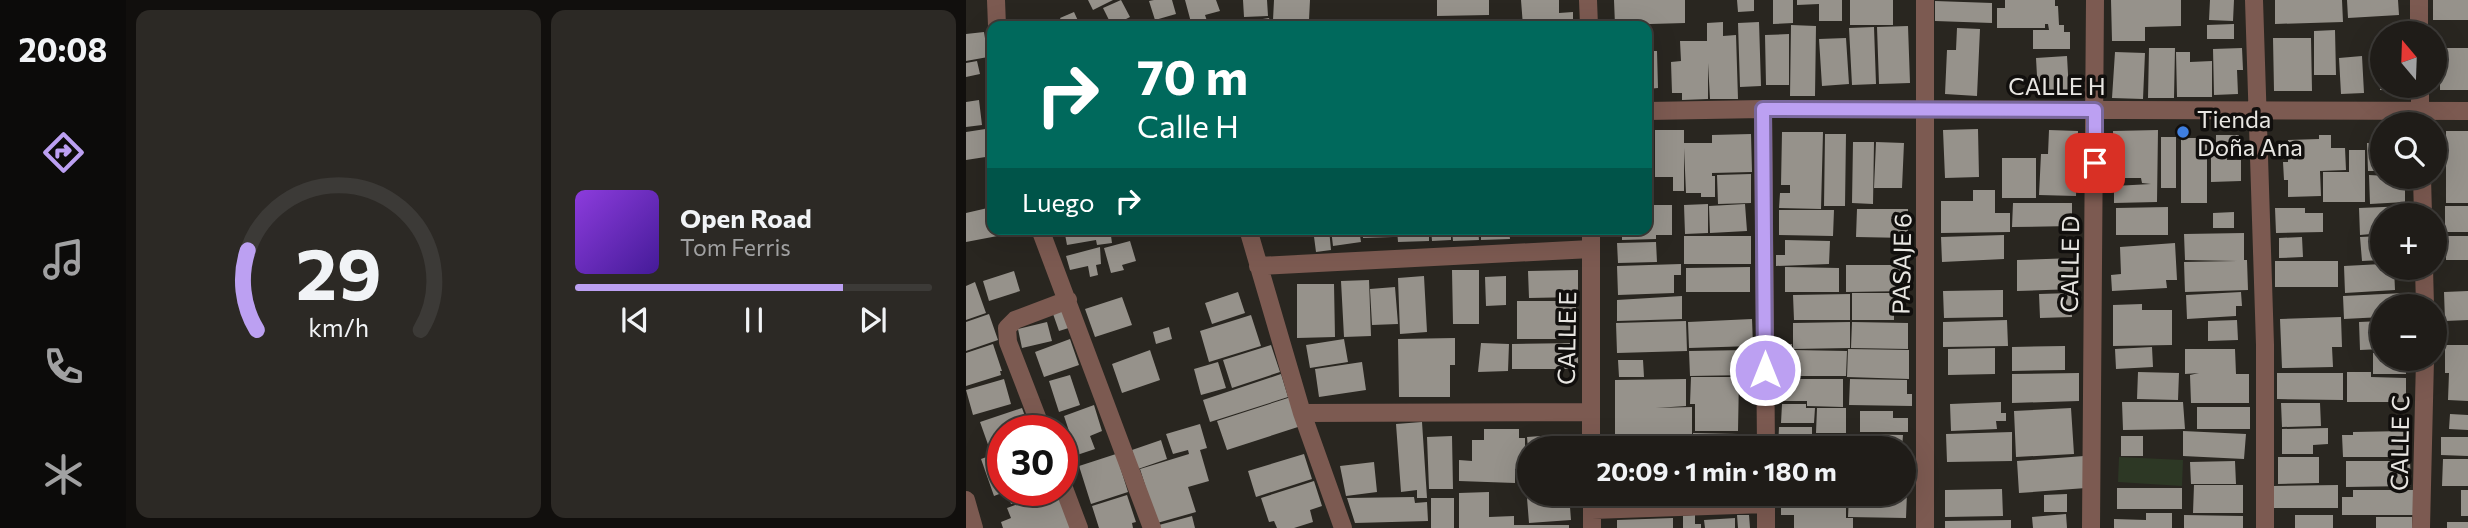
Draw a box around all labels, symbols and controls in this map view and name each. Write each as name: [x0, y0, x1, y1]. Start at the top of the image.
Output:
north arrow: [2370, 21, 2446, 98]
map controls: [2370, 21, 2447, 371]
text: 20:08: [19, 29, 107, 69]
text: 70 m: [1137, 45, 1248, 105]
icon: right: [1022, 49, 1113, 140]
street label: CALLE H: [2008, 71, 2106, 100]
place label: Tienda Doña Ana: [2197, 104, 2303, 161]
text: Calle H: [1137, 105, 1239, 145]
button: search: [2370, 112, 2447, 189]
marker: Tienda Doña Ana: [2175, 124, 2191, 140]
icon: directions: [39, 128, 88, 177]
pin: [2065, 133, 2125, 193]
icon: arrive: [2076, 144, 2114, 182]
icon: right: [1109, 182, 1147, 220]
text: Luego: [1022, 186, 1095, 217]
text: Open Road: [680, 202, 812, 233]
button: +: [2370, 203, 2447, 280]
street label: PASAJE 6: [1886, 213, 1916, 315]
street label: CALLE D: [2054, 215, 2084, 313]
text: 29: [296, 226, 381, 315]
text: Tom Ferris: [680, 233, 791, 261]
icon: music: [39, 235, 88, 284]
street label: CALLE E: [1551, 291, 1581, 385]
button: −: [2370, 294, 2447, 371]
icon: previous: [616, 301, 654, 339]
icon: pause: [735, 301, 773, 339]
icon: next: [854, 301, 892, 339]
text: km/h: [308, 312, 369, 342]
position arrow: [1728, 333, 1802, 407]
icon: phone: [39, 342, 88, 391]
street label: CALLE C: [2384, 395, 2414, 491]
speed limit sign: 30: [987, 415, 1078, 506]
icon: climate: [39, 450, 88, 499]
text: 20:09 · 1 min · 180 m: [1596, 455, 1837, 486]

